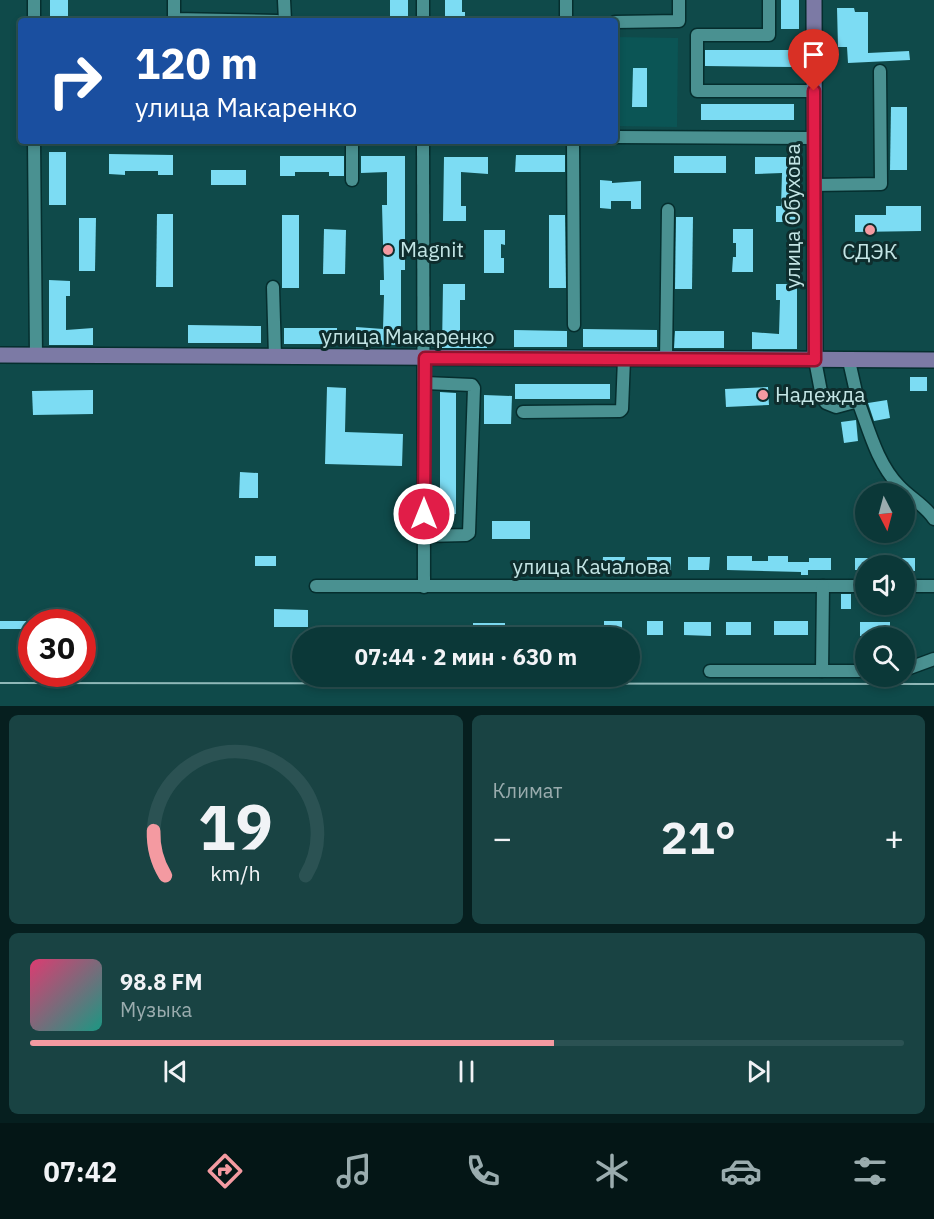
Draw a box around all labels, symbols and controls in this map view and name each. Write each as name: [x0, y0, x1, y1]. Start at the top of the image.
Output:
pin: [788, 29, 839, 91]
text: 120 m: [135, 36, 258, 91]
icon: arrive: [797, 38, 830, 71]
icon: right: [36, 42, 114, 120]
text: улица Макаренко: [135, 89, 357, 124]
street label: улица Обухова: [778, 143, 806, 289]
marker: СДЭК: [863, 223, 877, 237]
place label: Magnit: [400, 235, 464, 263]
place label: СДЭК: [842, 237, 898, 265]
marker: Magnit: [381, 243, 395, 257]
street label: улица Макаренко: [322, 322, 494, 350]
place label: Надежда: [775, 380, 866, 408]
marker: Надежда: [756, 388, 770, 402]
position arrow: [392, 482, 456, 546]
north arrow: [855, 483, 915, 543]
map controls: [855, 483, 915, 687]
street label: улица Качалова: [512, 552, 670, 580]
button: sound: [855, 555, 915, 615]
speed limit sign: 30: [18, 609, 96, 687]
button: search: [855, 627, 915, 687]
text: 07:44 · 2 мин · 630 m: [355, 642, 577, 671]
text: Климат: [493, 777, 563, 804]
text: 19: [198, 786, 273, 867]
text: 21°: [661, 808, 736, 866]
text: −: [493, 816, 512, 859]
text: +: [884, 816, 904, 859]
text: km/h: [211, 860, 261, 888]
text: 98.8 FM: [120, 967, 203, 996]
text: Музыка: [120, 996, 192, 1023]
icon: previous: [159, 1055, 192, 1088]
icon: pause: [450, 1055, 483, 1088]
icon: next: [742, 1055, 775, 1088]
icon: directions: [204, 1150, 246, 1192]
icon: music: [333, 1150, 375, 1192]
icon: phone: [462, 1150, 504, 1192]
icon: climate: [591, 1150, 633, 1192]
icon: car: [720, 1150, 762, 1192]
icon: filters: [849, 1150, 891, 1192]
text: 07:42: [43, 1154, 117, 1189]

